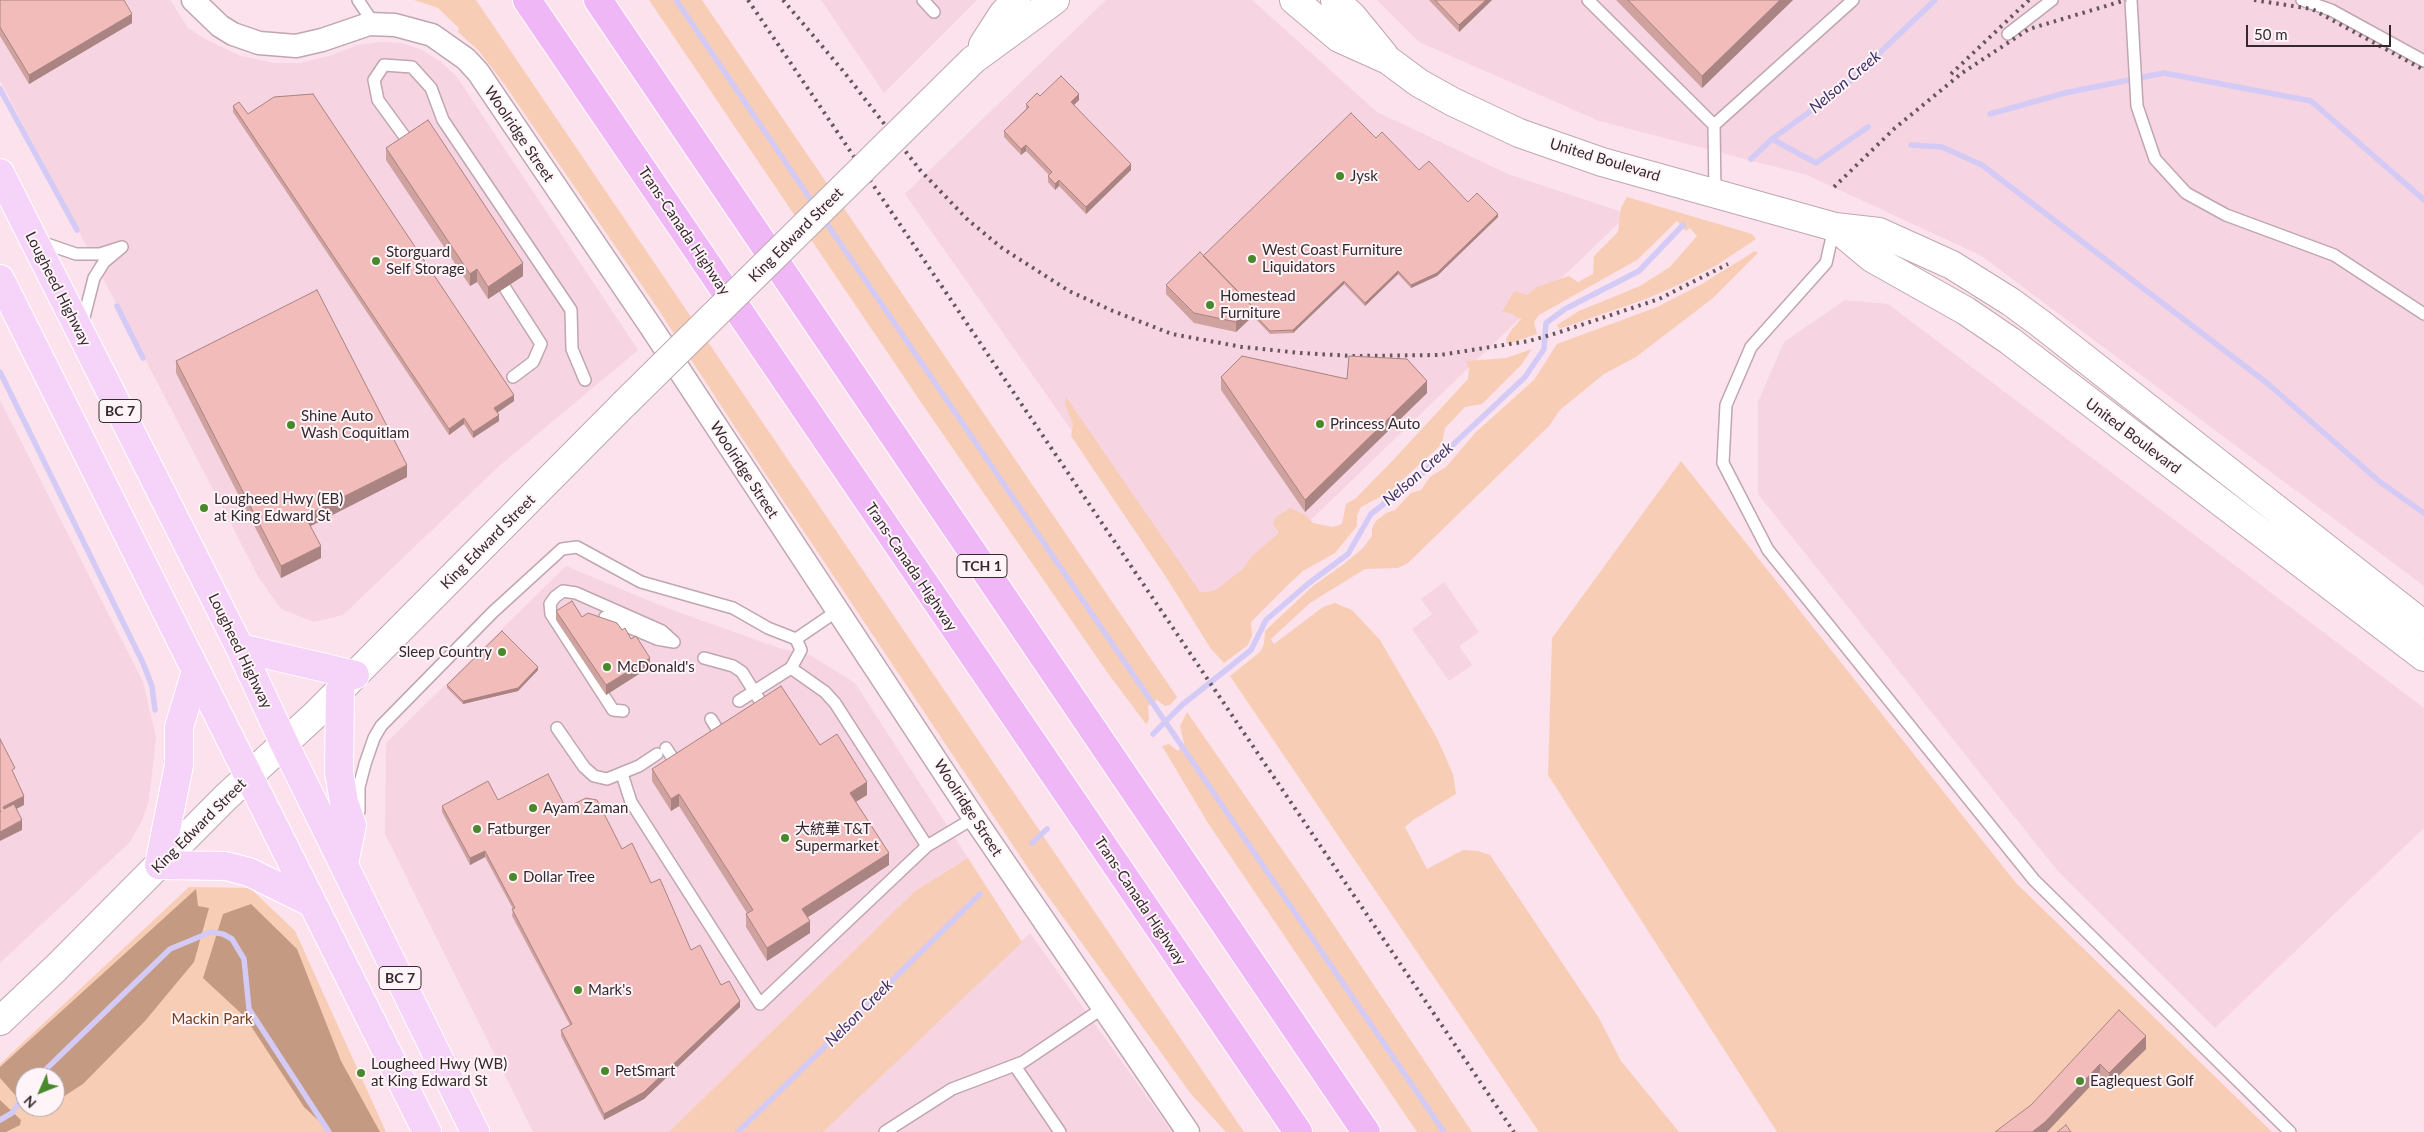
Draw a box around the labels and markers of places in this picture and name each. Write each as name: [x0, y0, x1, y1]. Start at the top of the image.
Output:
place label: Jysk: [1350, 167, 1378, 185]
marker: Jysk: [1334, 170, 1346, 182]
place label: West Coast Furniture Liquidators: [1262, 241, 1402, 276]
place label: Storguard Self Storage: [386, 243, 465, 278]
marker: West Coast Furniture Liquidators: [1246, 253, 1258, 265]
marker: Storguard Self Storage: [370, 255, 382, 267]
place label: Homestead Furniture: [1220, 287, 1296, 322]
marker: Homestead Furniture: [1204, 299, 1216, 311]
place label: Shine Auto Wash Coquitlam: [301, 407, 409, 442]
place label: Princess Auto: [1330, 415, 1420, 433]
marker: Princess Auto: [1314, 418, 1326, 430]
marker: Shine Auto Wash Coquitlam: [285, 419, 297, 431]
place label: Lougheed Hwy (EB) at King Edward St: [214, 490, 343, 525]
marker: Lougheed Hwy (EB) at King Edward St: [198, 502, 210, 514]
place label: Sleep Country: [399, 643, 492, 661]
marker: Sleep Country: [496, 646, 508, 658]
place label: McDonald's: [617, 658, 695, 676]
marker: McDonald's: [601, 661, 613, 673]
place label: Ayam Zaman: [543, 799, 628, 817]
marker: Ayam Zaman: [527, 802, 539, 814]
place label: Fatburger: [487, 820, 550, 838]
place label: 大統華 T&T Supermarket: [795, 820, 879, 855]
marker: Fatburger: [471, 823, 483, 835]
marker: 大統華 T&T Supermarket: [779, 832, 791, 844]
place label: Dollar Tree: [523, 868, 595, 886]
marker: Dollar Tree: [507, 871, 519, 883]
place label: Mark's: [588, 981, 632, 999]
marker: Mark's: [572, 984, 584, 996]
place label: Lougheed Hwy (WB) at King Edward St: [371, 1055, 507, 1090]
place label: PetSmart: [615, 1062, 675, 1080]
marker: PetSmart: [599, 1065, 611, 1077]
marker: Lougheed Hwy (WB) at King Edward St: [355, 1067, 367, 1079]
place label: Eaglequest Golf: [2090, 1072, 2194, 1090]
marker: Eaglequest Golf: [2074, 1075, 2086, 1087]

